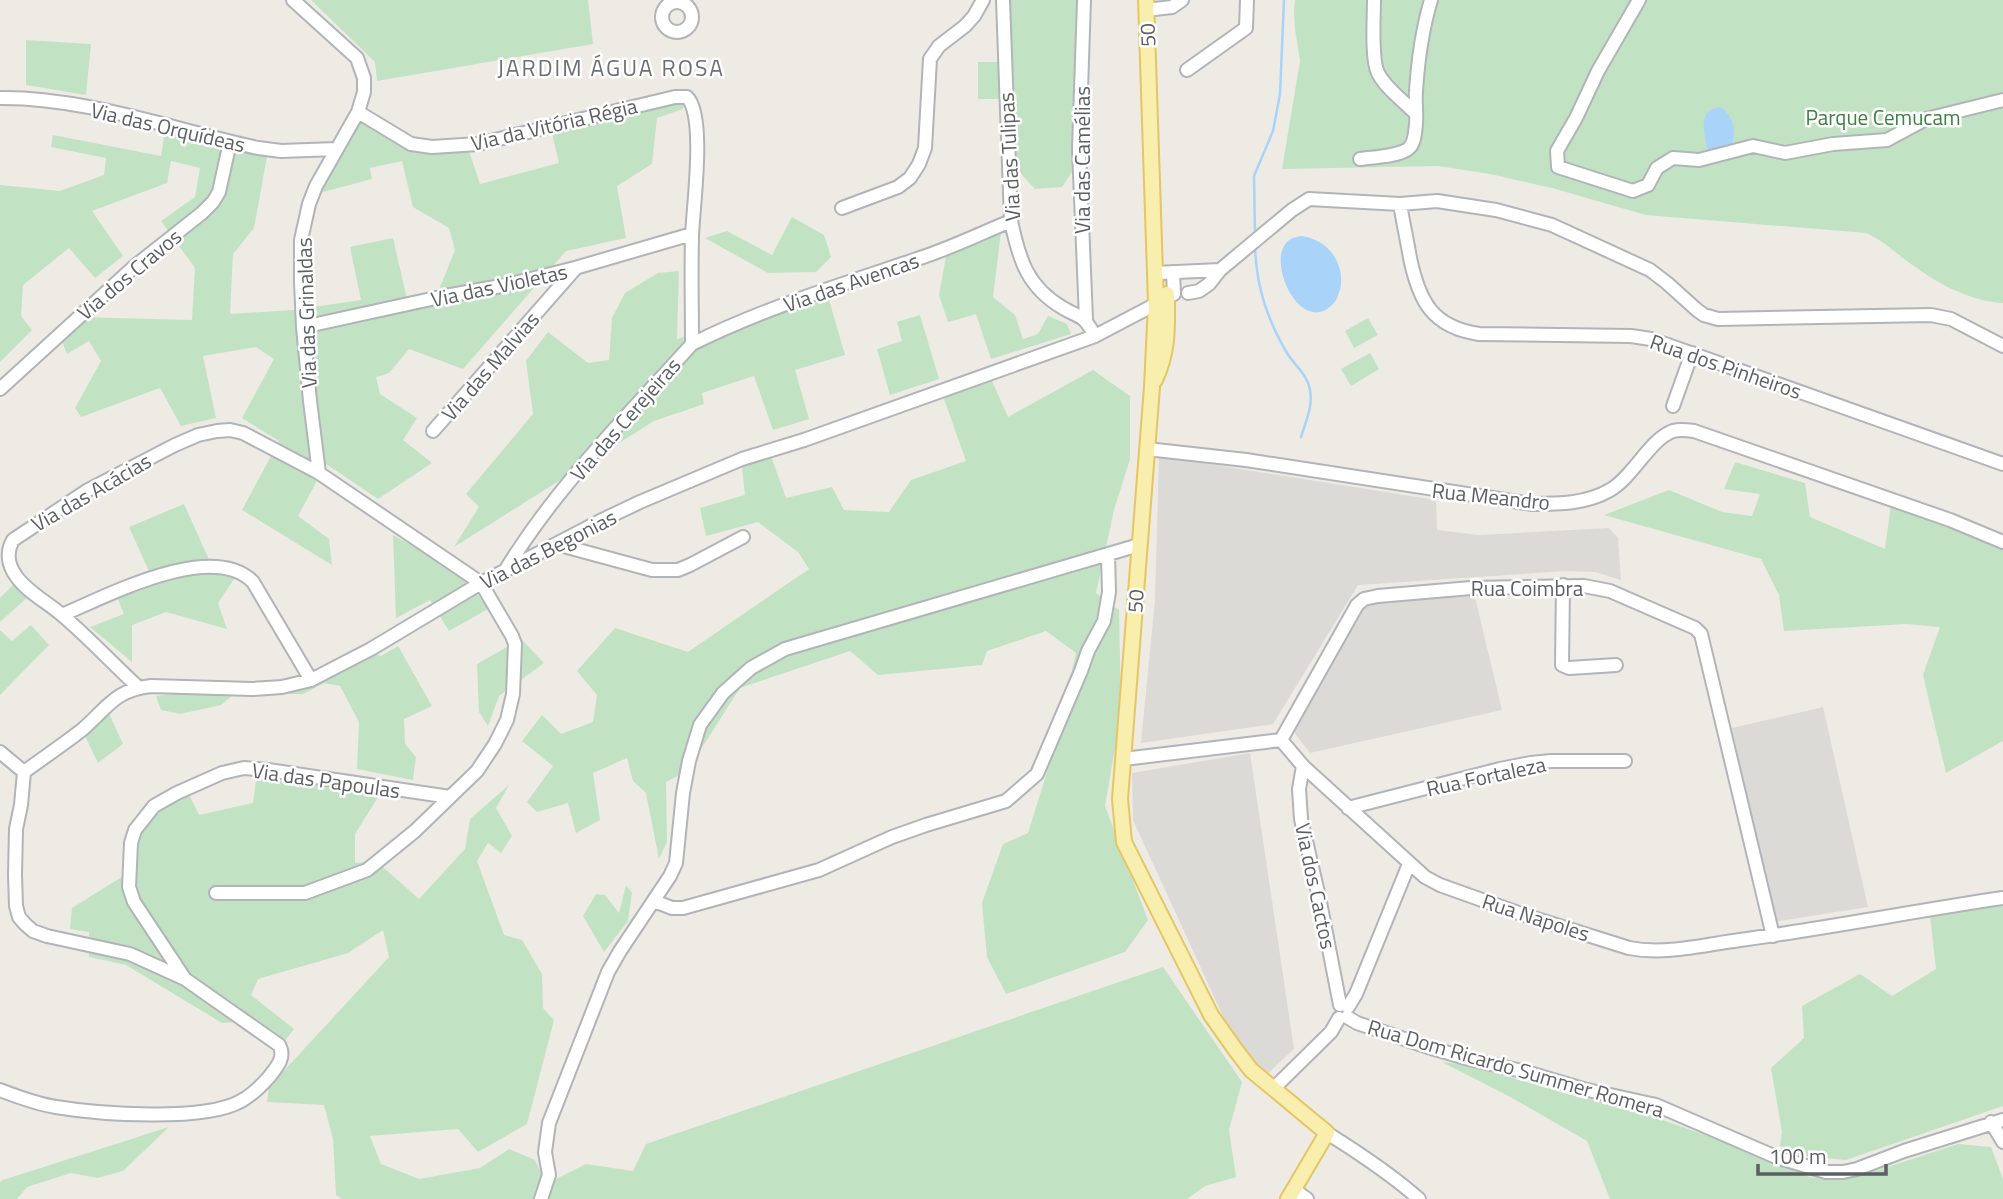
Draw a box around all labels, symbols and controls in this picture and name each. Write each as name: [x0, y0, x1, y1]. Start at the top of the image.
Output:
street label: 50: [1131, 23, 1163, 47]
district label: JARDIM ÁGUA ROSA: [497, 50, 725, 85]
street label: Via das Camélias: [1066, 86, 1098, 234]
street label: Via da Vitória Régia: [468, 89, 641, 159]
street label: Via das Tulipas: [990, 92, 1028, 222]
street label: Via das Orquídeas: [88, 94, 248, 160]
park label: Parque Cemucam: [1805, 101, 1961, 133]
street label: Via dos Cravos: [70, 220, 188, 328]
street label: Via das Grinaldas: [287, 237, 325, 389]
street label: Via das Avencas: [779, 244, 923, 320]
street label: Via das Violetas: [428, 255, 570, 315]
street label: Via das Malvias: [433, 304, 547, 428]
street label: Rua dos Pinheiros: [1646, 325, 1806, 407]
street label: Via das Cerejeiras: [562, 350, 688, 488]
street label: Via das Acácias: [25, 445, 157, 539]
street label: Rua Meandro: [1430, 474, 1552, 518]
street label: Via das Begonias: [474, 501, 622, 597]
street label: Rua Coimbra: [1471, 572, 1584, 604]
street label: 50: [1118, 588, 1152, 614]
street label: Rua Fortaleza: [1423, 748, 1549, 804]
street label: Via das Papoulas: [250, 754, 402, 806]
street label: Via dos Cactos: [1287, 820, 1345, 952]
street label: Rua Napoles: [1478, 885, 1594, 949]
street label: Rua Dom Ricardo Summer Romera: [1364, 1010, 1668, 1126]
scale bar: [1758, 1132, 1886, 1176]
text: 100 m: [1769, 1140, 1826, 1172]

